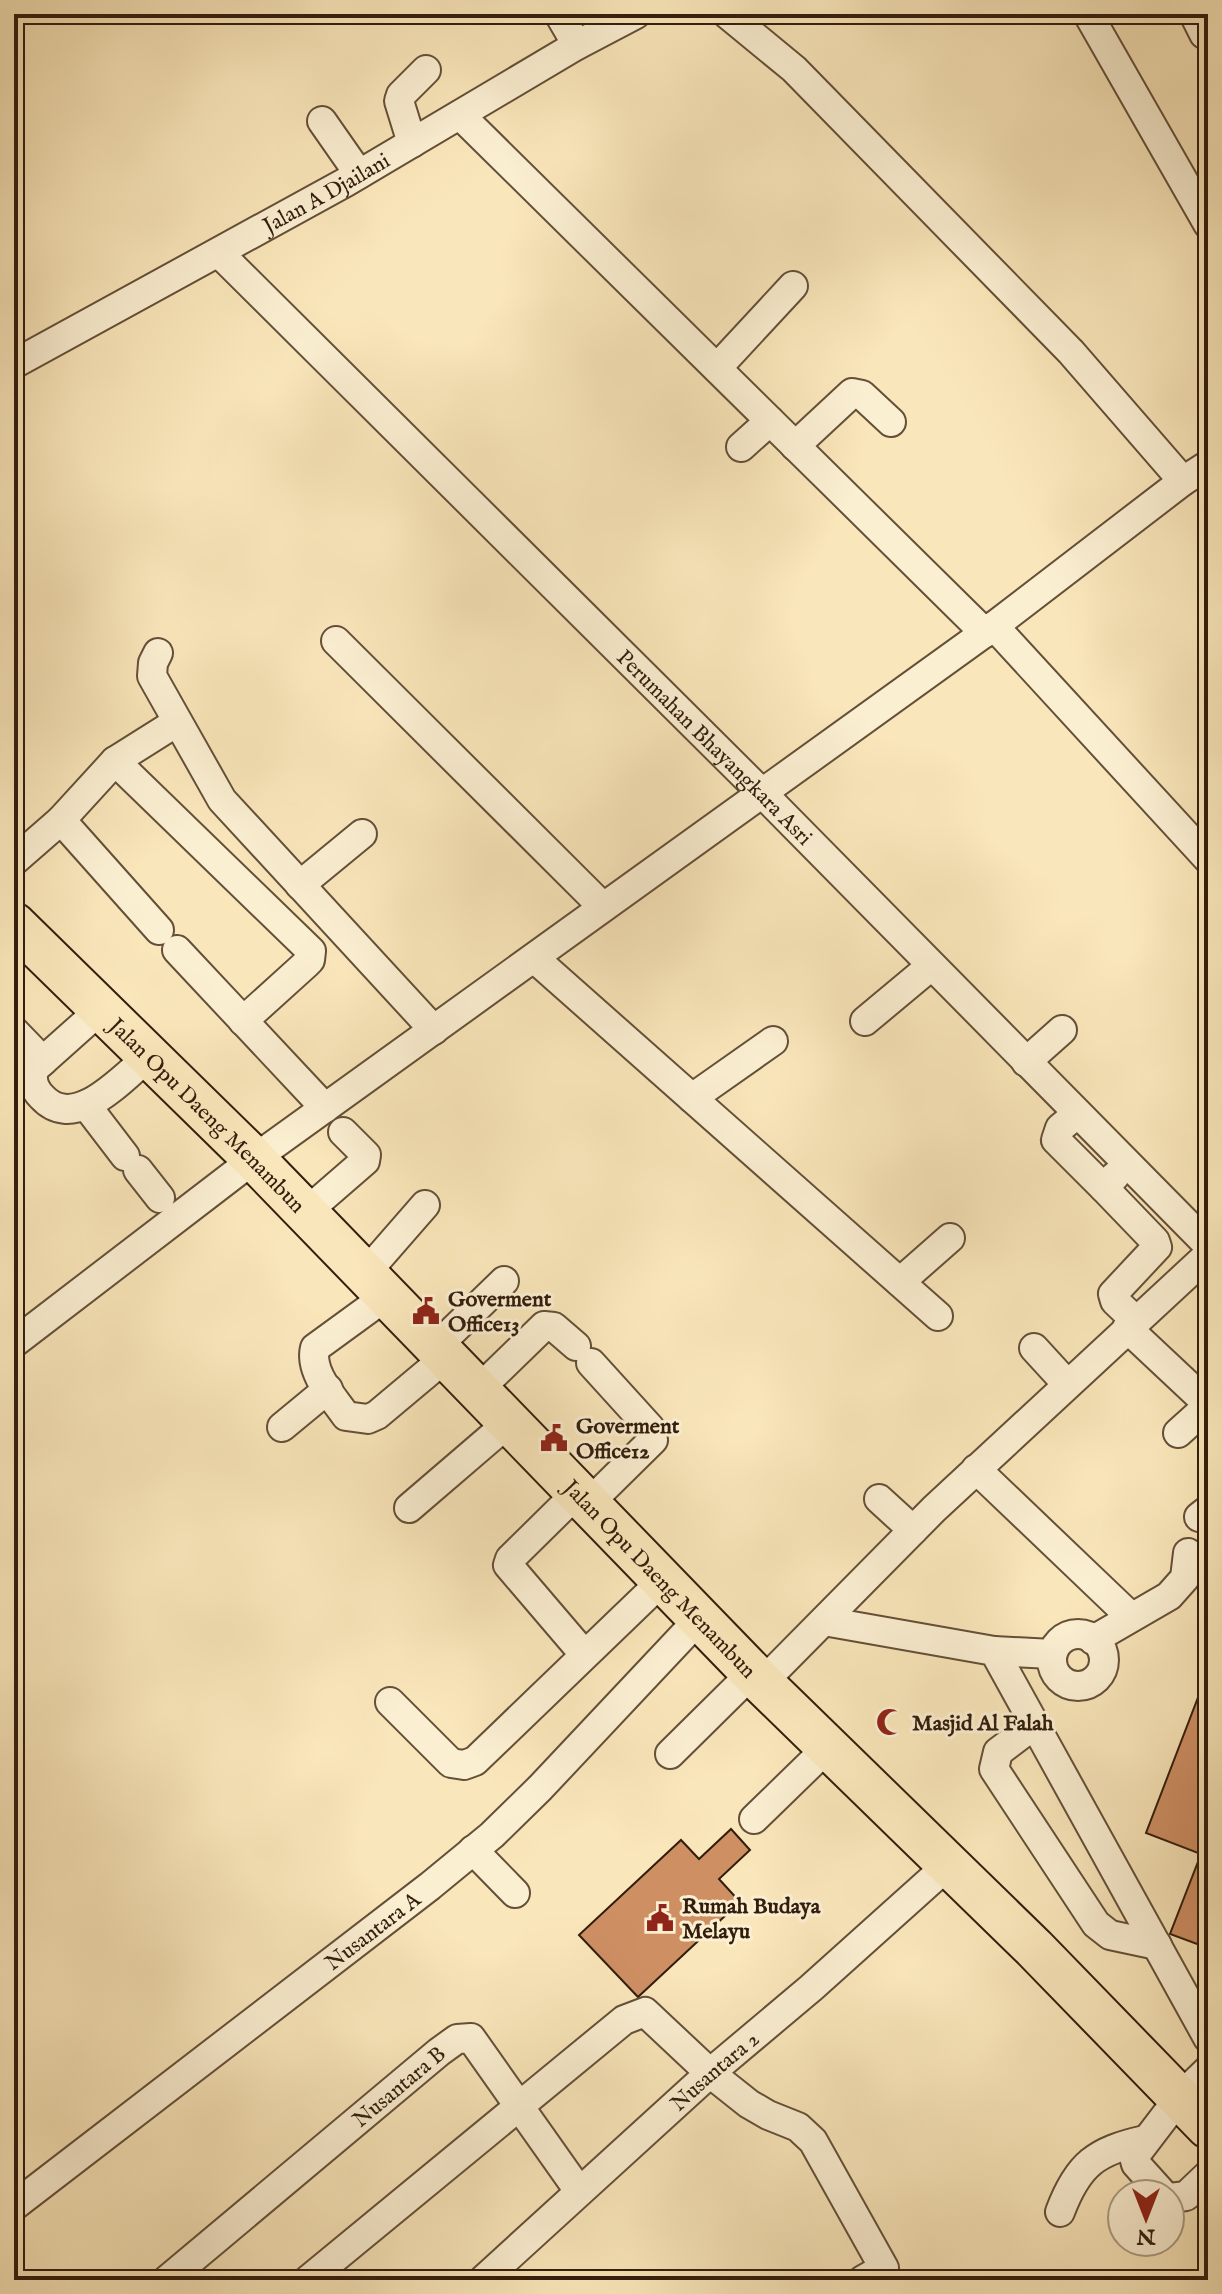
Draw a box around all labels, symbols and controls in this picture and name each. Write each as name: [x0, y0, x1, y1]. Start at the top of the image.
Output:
street label: Jalan A Djailani: [256, 147, 396, 242]
street label: Perumahan Bhayangkara Asri: [610, 644, 818, 852]
street label: Jalan Opu Daeng Menambun: [100, 1011, 311, 1220]
place label: Goverment Office13: [448, 1286, 552, 1339]
public building icon: Goverment Office13: [411, 1296, 441, 1326]
place label: Goverment Office12: [576, 1413, 680, 1466]
public building icon: Goverment Office12: [539, 1423, 569, 1453]
street label: Jalan Opu Daeng Menambun: [555, 1472, 762, 1685]
mosque icon: Masjid Al Falah: [875, 1707, 905, 1737]
place label: Masjid Al Falah: [912, 1710, 1054, 1738]
street label: Nusantara A: [320, 1886, 428, 1978]
place label: Rumah Budaya Melayu: [682, 1893, 821, 1946]
public building icon: Rumah Budaya Melayu: [645, 1903, 675, 1933]
street label: Nusantara 2: [665, 2026, 765, 2118]
street label: Nusantara B: [348, 2041, 452, 2134]
north arrow: [1106, 2178, 1186, 2258]
text: N: [1136, 2222, 1157, 2250]

